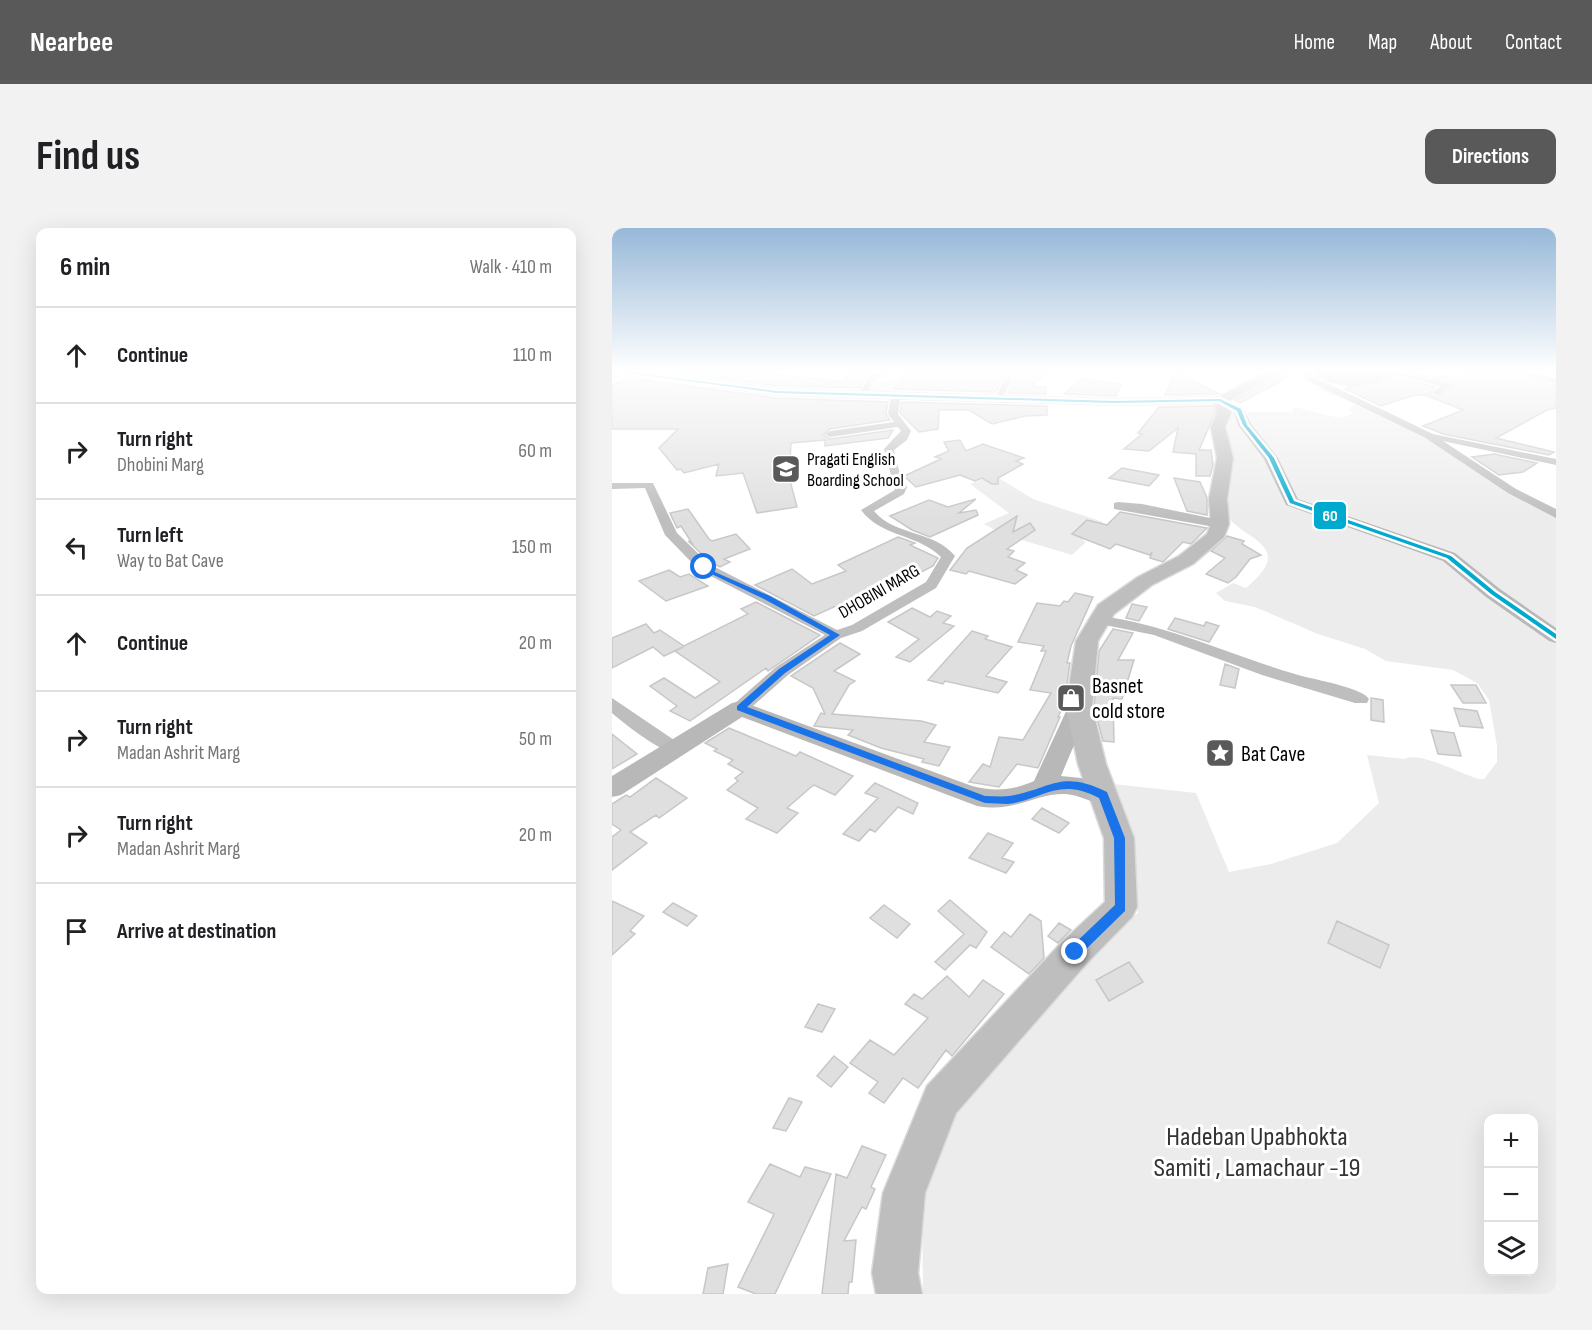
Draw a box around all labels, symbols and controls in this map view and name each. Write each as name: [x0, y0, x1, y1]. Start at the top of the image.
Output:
text: Nearbee: [30, 26, 113, 59]
text: Home: [1294, 30, 1335, 55]
text: Map: [1368, 30, 1397, 55]
text: About: [1430, 30, 1472, 55]
text: Contact: [1505, 30, 1562, 55]
button: Directions: [1425, 129, 1556, 184]
text: Find us: [36, 131, 140, 182]
text: 6 min: [60, 252, 110, 283]
text: Walk · 410 m: [470, 255, 552, 279]
icon: ahead: [60, 339, 93, 372]
text: Continue: [117, 342, 188, 369]
text: 110 m: [513, 343, 552, 367]
text: Turn right: [117, 426, 193, 453]
icon: right: [60, 435, 93, 468]
text: 60 m: [518, 439, 552, 463]
place label: Pragati English Boarding School: [807, 449, 904, 491]
text: Dhobini Marg: [117, 453, 204, 477]
school or university icon: Pragati English Boarding School: [770, 453, 802, 485]
line badge: 60: [1313, 501, 1347, 530]
text: 60: [1322, 507, 1338, 526]
text: Turn left: [117, 522, 183, 549]
icon: left: [60, 531, 93, 564]
text: 150 m: [512, 535, 552, 559]
text: Way to Bat Cave: [117, 549, 224, 573]
route start: [690, 553, 716, 579]
street label: DHOBINI MARG: [835, 560, 923, 623]
icon: ahead: [60, 627, 93, 660]
text: Continue: [117, 630, 188, 657]
text: 20 m: [519, 631, 552, 655]
place label: Basnet cold store: [1092, 673, 1165, 725]
shop icon: Basnet cold store: [1055, 682, 1087, 714]
text: Turn right: [117, 714, 193, 741]
icon: right: [60, 723, 93, 756]
text: 50 m: [519, 727, 552, 751]
place icon: Bat Cave: [1204, 737, 1236, 769]
text: Madan Ashrit Marg: [117, 741, 240, 765]
place label: Bat Cave: [1241, 741, 1305, 768]
text: Turn right: [117, 810, 193, 837]
icon: right: [60, 819, 93, 852]
text: 20 m: [519, 823, 552, 847]
text: Madan Ashrit Marg: [117, 837, 240, 861]
icon: arrive: [60, 915, 93, 948]
text: Arrive at destination: [117, 918, 276, 945]
route end: [1061, 938, 1087, 964]
map controls: [1484, 1114, 1538, 1276]
button: +: [1484, 1114, 1538, 1168]
park label: Hadeban Upabhokta Samiti , Lamachaur -19: [1154, 1121, 1360, 1184]
button: −: [1484, 1168, 1538, 1222]
button: layers: [1484, 1222, 1538, 1276]

